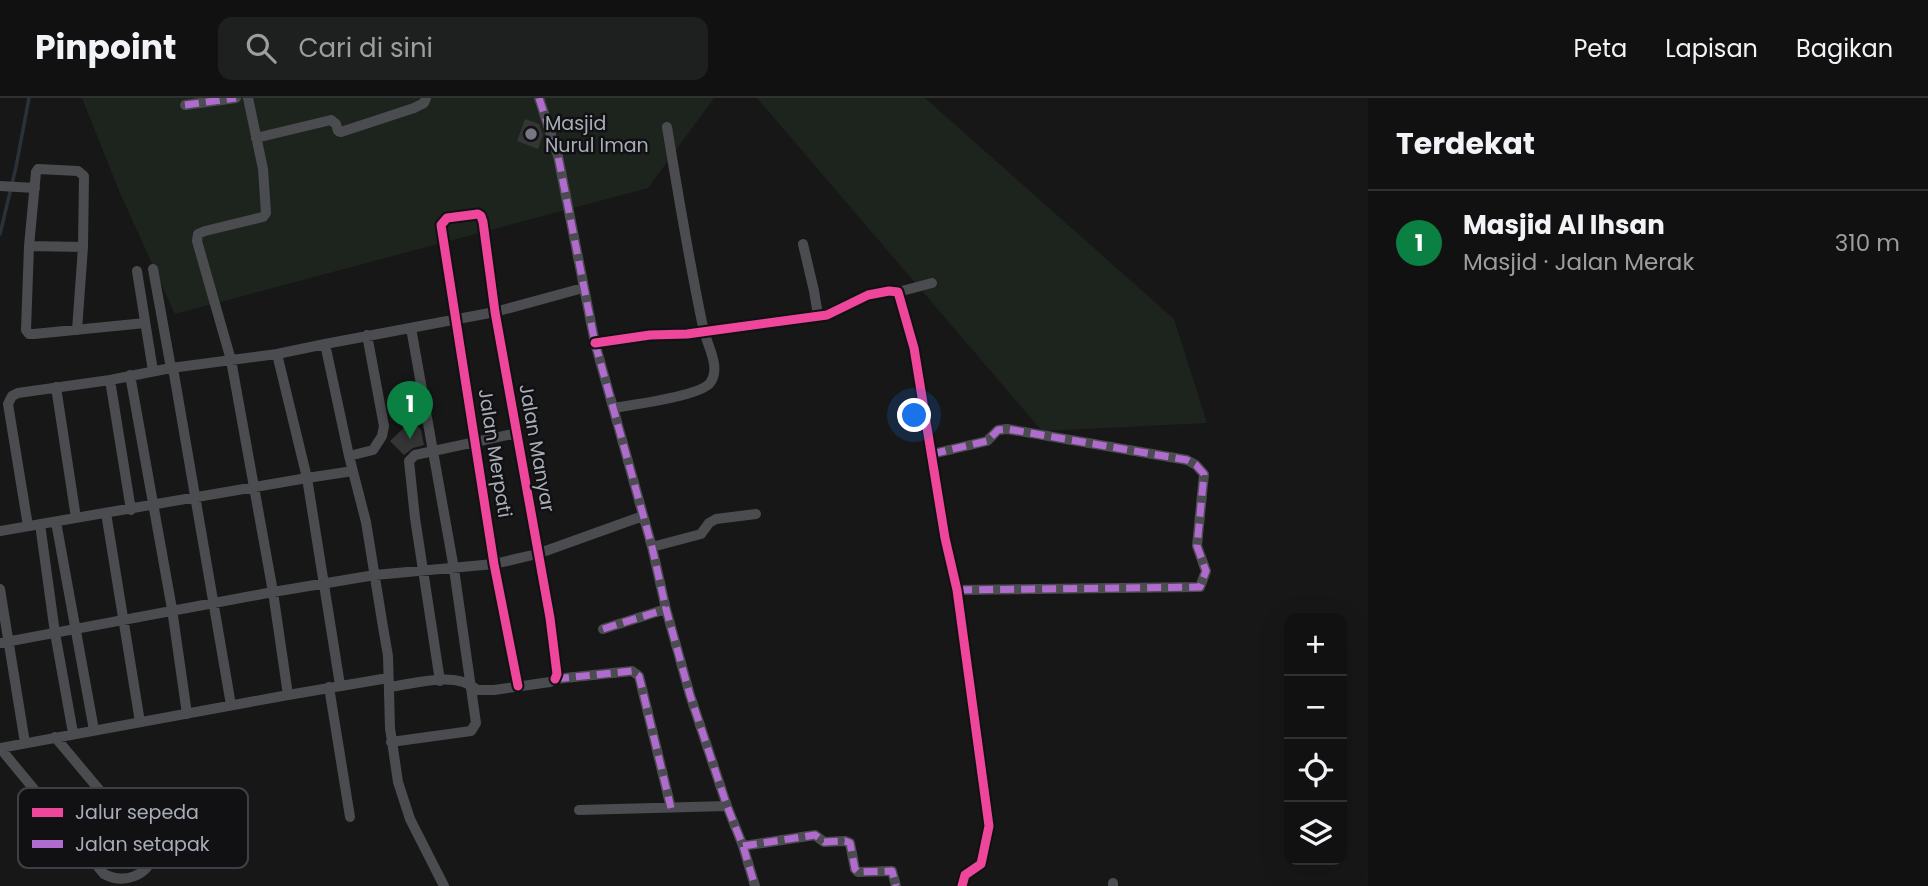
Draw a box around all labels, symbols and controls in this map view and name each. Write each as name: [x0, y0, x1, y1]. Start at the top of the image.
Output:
search box: [218, 17, 708, 80]
text: Pinpoint: [35, 24, 176, 71]
icon: search: [242, 29, 280, 67]
text: Cari di sini: [298, 30, 433, 66]
text: Peta: [1573, 32, 1627, 65]
text: Lapisan: [1665, 32, 1758, 65]
text: Bagikan: [1796, 32, 1893, 65]
place label: Masjid Nurul Iman: [545, 110, 649, 159]
text: Terdekat: [1396, 122, 1535, 165]
marker: Masjid Nurul Iman: [523, 126, 539, 142]
text: Masjid Al Ihsan: [1463, 207, 1665, 243]
text: 1: [1415, 227, 1423, 259]
text: 310 m: [1835, 227, 1900, 259]
text: Masjid · Jalan Merak: [1463, 246, 1694, 278]
pin: 1: [387, 381, 433, 439]
street label: Jalan Manyar: [512, 382, 562, 514]
street label: Jalan Merpati: [471, 387, 519, 519]
your location: [897, 398, 931, 432]
map controls: [1284, 613, 1347, 865]
button: +: [1284, 613, 1347, 676]
button: −: [1284, 676, 1347, 739]
button: locate: [1284, 739, 1347, 802]
legend: [18, 788, 248, 868]
text: Jalur sepeda: [75, 799, 199, 826]
button: layers: [1284, 802, 1347, 865]
text: Jalan setapak: [75, 831, 210, 858]

